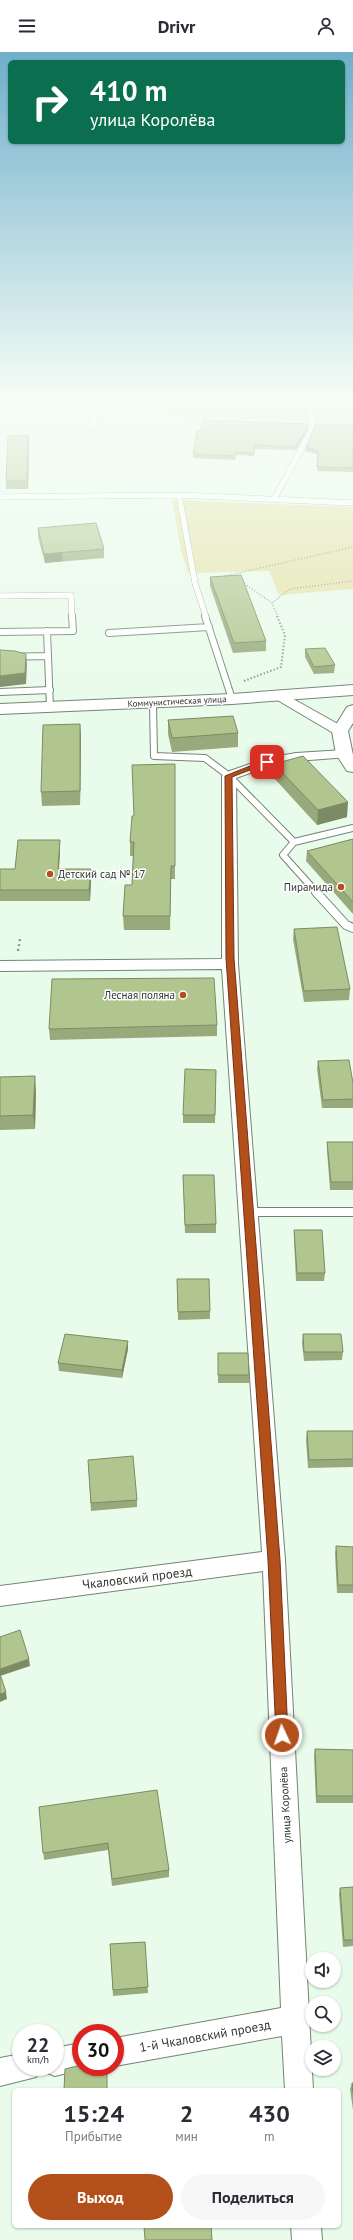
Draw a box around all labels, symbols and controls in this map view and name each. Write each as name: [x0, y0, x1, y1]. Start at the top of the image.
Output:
icon: menu: [16, 15, 38, 37]
text: Drivr: [158, 15, 195, 38]
icon: person: [315, 15, 337, 37]
text: 410 m: [90, 72, 167, 109]
icon: right: [24, 76, 76, 128]
text: улица Королёва: [90, 108, 215, 131]
street label: Коммунистическая улица: [127, 693, 227, 709]
pin: [250, 745, 284, 779]
icon: arrive: [256, 751, 278, 773]
place label: Детский сад № 17: [58, 867, 146, 881]
marker: Детский сад № 17: [45, 869, 55, 879]
place label: Пирамида: [284, 880, 333, 894]
marker: Пирамида: [336, 882, 346, 892]
place label: Лесная поляна: [103, 988, 175, 1002]
marker: Лесная поляна: [178, 990, 188, 1000]
street label: Чкаловский проезд: [81, 1563, 193, 1593]
position arrow: [261, 1714, 303, 1756]
street label: улица Королёва: [276, 1766, 294, 1844]
map controls: [305, 1952, 341, 2076]
button: sound: [305, 1952, 341, 1988]
button: search: [305, 1996, 341, 2032]
street label: 1-й Чкаловский проезд: [138, 2016, 272, 2056]
speed limit sign: 30: [72, 2024, 124, 2076]
text: 22: [27, 2032, 49, 2058]
button: layers: [305, 2040, 341, 2076]
text: km/h: [27, 2053, 49, 2066]
text: 15:24: [63, 2098, 124, 2129]
text: 2: [180, 2098, 193, 2129]
text: 430: [249, 2098, 290, 2129]
text: Прибытие: [65, 2128, 122, 2145]
text: мин: [175, 2128, 198, 2145]
text: m: [264, 2128, 275, 2145]
button: Выход: [28, 2174, 173, 2220]
button: Поделиться: [181, 2174, 325, 2220]

